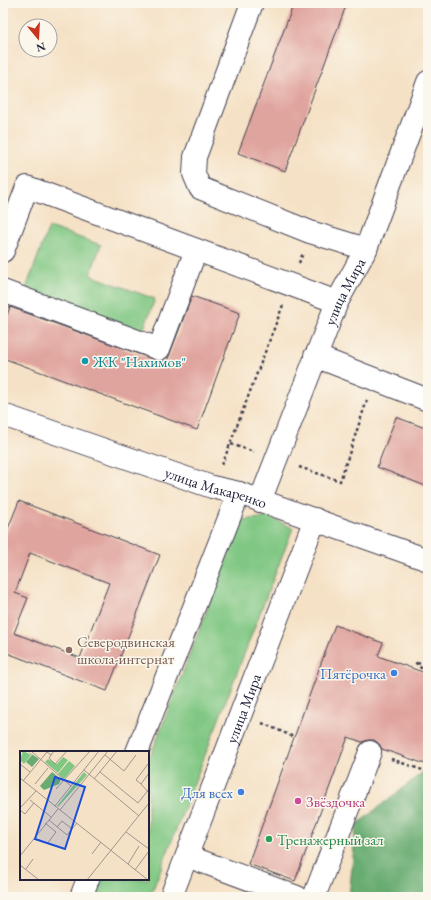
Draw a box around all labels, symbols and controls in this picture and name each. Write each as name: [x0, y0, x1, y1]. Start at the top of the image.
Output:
north arrow: [18, 18, 58, 58]
text: N: [35, 39, 47, 56]
street label: улица Мира: [320, 254, 369, 328]
place label: ЖК "Нахимов": [92, 352, 186, 371]
marker: ЖК "Нахимов": [80, 356, 90, 366]
street label: улица Макаренко: [163, 462, 270, 512]
place label: Северодвинская школа-интернат: [77, 632, 175, 668]
marker: Северодвинская школа-интернат: [64, 645, 74, 655]
place label: Пятёрочка: [320, 664, 386, 683]
marker: Пятёрочка: [389, 668, 399, 678]
street label: улица Мира: [221, 671, 265, 746]
inset map: [20, 751, 149, 880]
place label: Для всех: [181, 783, 234, 802]
marker: Для всех: [236, 787, 246, 797]
place label: Звёздочка: [306, 792, 365, 811]
marker: Звёздочка: [293, 796, 303, 806]
place label: Тренажерный зал: [277, 830, 383, 849]
marker: Тренажерный зал: [264, 834, 274, 844]

